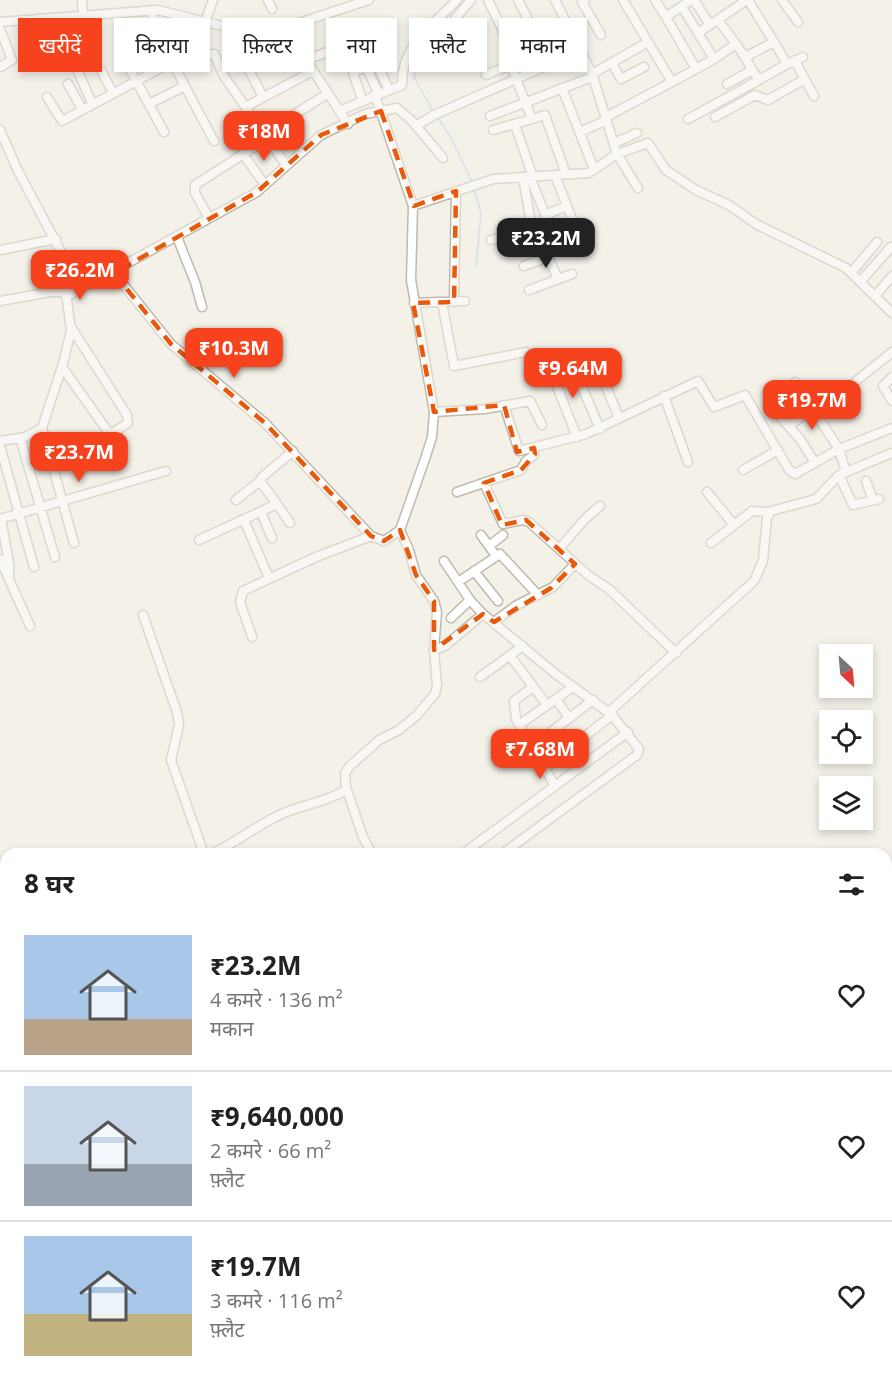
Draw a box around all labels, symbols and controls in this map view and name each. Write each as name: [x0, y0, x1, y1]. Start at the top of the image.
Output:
chip: खरीदें: [18, 18, 102, 72]
chip: किराया: [114, 18, 210, 72]
chip: फ़िल्टर: [222, 18, 314, 72]
chip: नया: [326, 18, 397, 72]
chip: फ़्लैट: [409, 18, 487, 72]
chip: मकान: [499, 18, 587, 72]
pin: ₹18M: [228, 111, 300, 162]
text: ₹18M: [237, 117, 291, 144]
pin: ₹23.2M: [497, 218, 595, 269]
text: ₹23.2M: [511, 224, 581, 251]
pin: ₹26.2M: [31, 250, 129, 301]
text: ₹26.2M: [45, 256, 115, 283]
pin: ₹10.3M: [185, 328, 283, 379]
text: ₹10.3M: [199, 334, 269, 361]
pin: ₹9.64M: [524, 348, 622, 399]
text: ₹9.64M: [538, 354, 608, 381]
pin: ₹19.7M: [763, 380, 861, 431]
text: ₹19.7M: [777, 386, 847, 413]
pin: ₹23.7M: [30, 432, 128, 483]
text: ₹23.7M: [44, 438, 114, 465]
north arrow: [819, 644, 873, 698]
map controls: [819, 644, 873, 830]
button: locate: [819, 710, 873, 764]
pin: ₹7.68M: [491, 729, 589, 780]
text: ₹7.68M: [505, 735, 575, 762]
button: layers: [819, 776, 873, 830]
text: 8 घर: [24, 865, 74, 901]
icon: filters: [835, 868, 868, 901]
text: ₹23.2M: [210, 947, 301, 983]
icon: home: [72, 959, 144, 1031]
icon: heart: [835, 979, 868, 1012]
text: 4 कमरे · 136 m²: [210, 986, 343, 1013]
text: मकान: [210, 1015, 254, 1042]
text: ₹9,640,000: [210, 1098, 344, 1134]
icon: home: [72, 1110, 144, 1182]
icon: heart: [835, 1130, 868, 1163]
text: 2 कमरे · 66 m²: [210, 1137, 331, 1164]
text: फ़्लैट: [210, 1166, 245, 1193]
text: ₹19.7M: [210, 1248, 301, 1284]
icon: home: [72, 1260, 144, 1332]
icon: heart: [835, 1280, 868, 1313]
text: 3 कमरे · 116 m²: [210, 1287, 343, 1314]
text: फ़्लैट: [210, 1316, 245, 1343]

